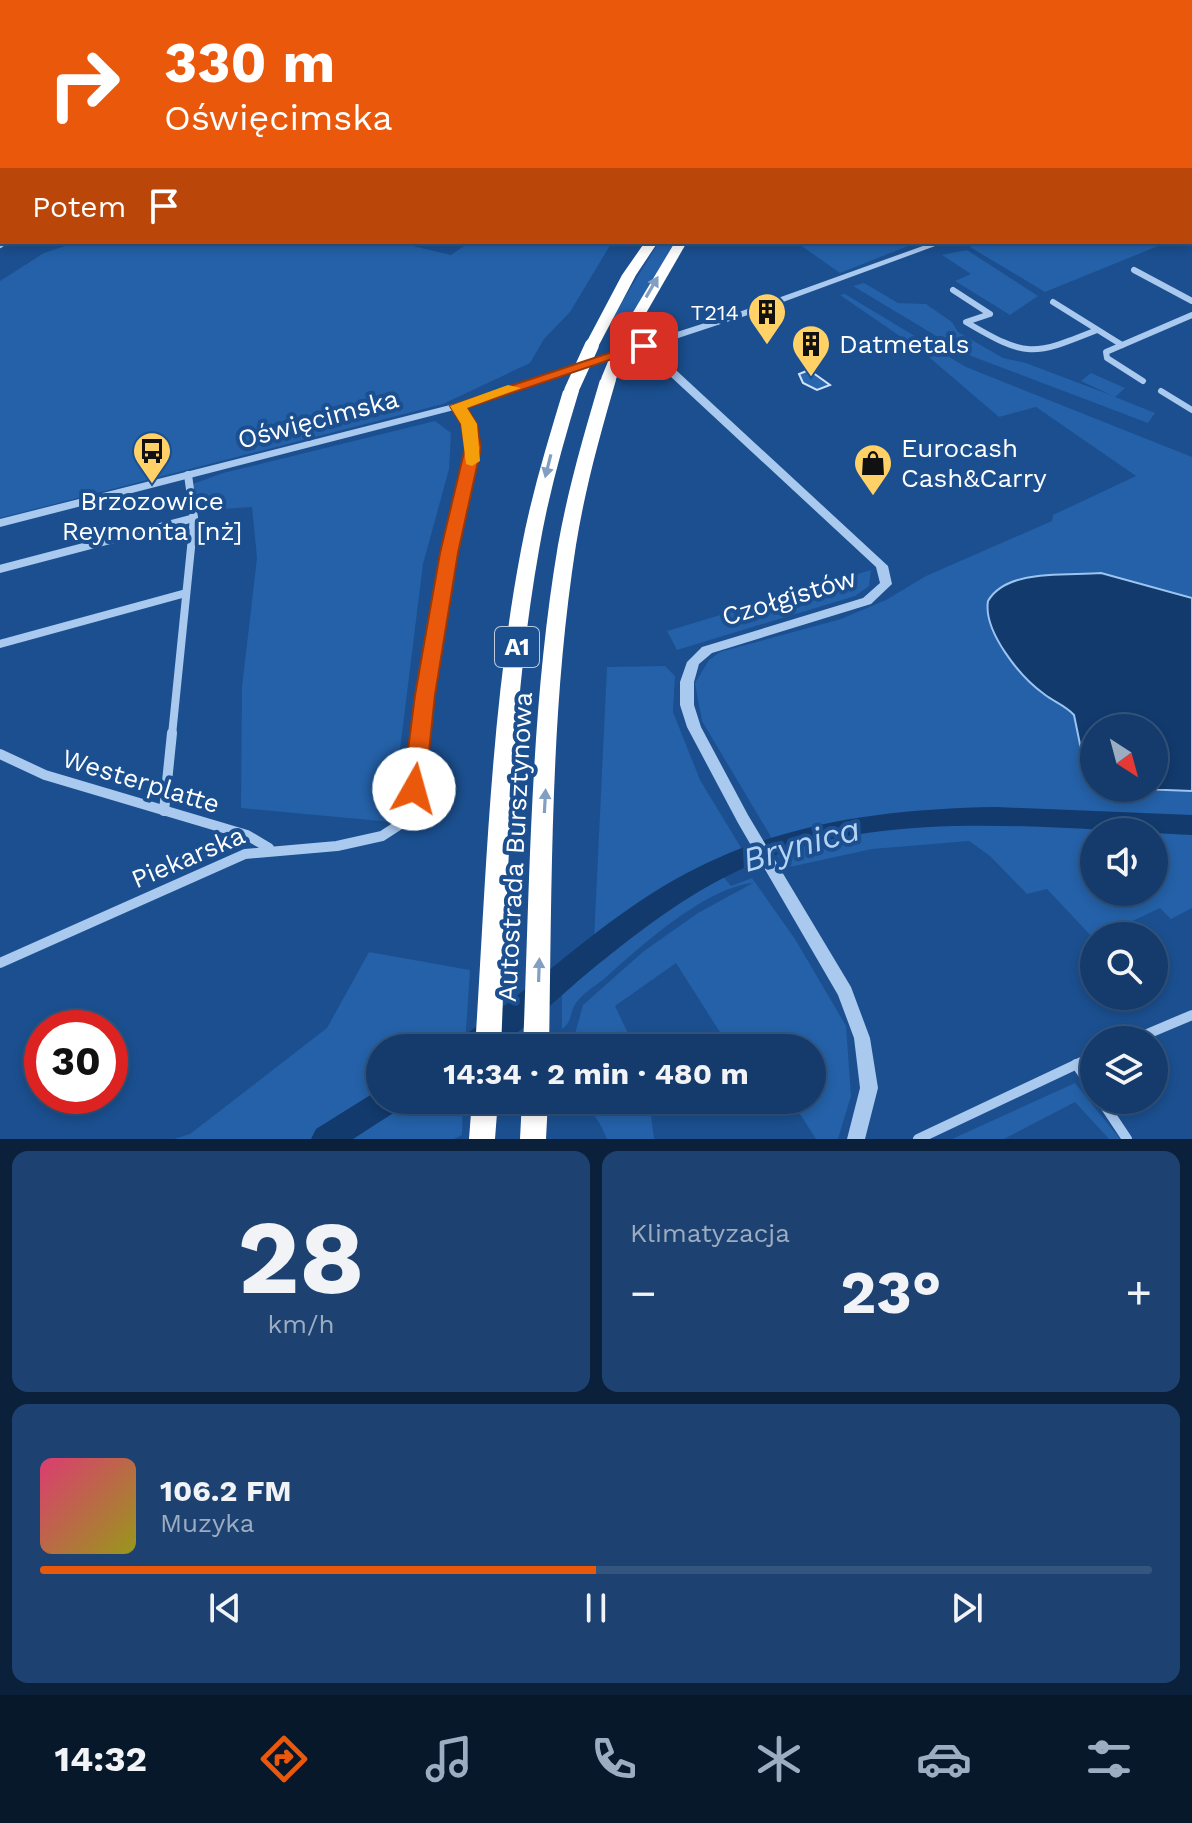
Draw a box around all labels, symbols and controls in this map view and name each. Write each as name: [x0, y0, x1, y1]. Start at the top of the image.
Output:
text: 330 m: [164, 30, 335, 96]
icon: right: [32, 32, 136, 136]
text: Oświęcimska: [164, 97, 393, 139]
icon: arrive: [142, 184, 186, 228]
text: Potem: [32, 189, 126, 224]
one-way arrow: [645, 276, 659, 298]
building icon: T214: [746, 291, 788, 346]
place label: T214: [691, 300, 739, 325]
pin: [610, 312, 678, 380]
building icon: Datmetals: [790, 323, 832, 378]
icon: arrive: [622, 324, 666, 368]
place label: Datmetals: [839, 329, 970, 359]
street label: Oświęcimska: [234, 383, 402, 455]
bus stop icon: Brzozowice Reymonta [nż]: [131, 430, 173, 485]
place label: Eurocash Cash&Carry: [901, 433, 1047, 493]
shop icon: Eurocash Cash&Carry: [852, 442, 894, 497]
one-way arrow: [541, 453, 553, 478]
place label: Brzozowice Reymonta [nż]: [62, 486, 242, 546]
street label: Czołgistów: [718, 562, 860, 632]
road number: A1: [495, 627, 539, 667]
street label: Autostrada Bursztynowa: [492, 691, 538, 1003]
north arrow: [1080, 714, 1168, 802]
map controls: [1080, 714, 1168, 1114]
street label: Westerplatte: [59, 743, 223, 819]
position arrow: [372, 747, 456, 831]
one-way arrow: [539, 788, 552, 813]
water label: Brynica: [738, 808, 864, 880]
button: sound: [1080, 818, 1168, 906]
street label: Piekarska: [127, 820, 249, 894]
button: search: [1080, 922, 1168, 1010]
one-way arrow: [532, 957, 545, 982]
speed limit sign: 30: [24, 1010, 128, 1114]
button: layers: [1080, 1026, 1168, 1114]
text: 14:34 · 2 min · 480 m: [443, 1056, 749, 1091]
text: 28: [237, 1196, 365, 1318]
text: Klimatyzacja: [630, 1218, 790, 1248]
text: 23°: [840, 1257, 942, 1328]
text: −: [630, 1267, 657, 1319]
text: +: [1125, 1267, 1152, 1319]
text: km/h: [268, 1309, 334, 1339]
text: 106.2 FM: [160, 1473, 292, 1508]
text: Muzyka: [160, 1508, 255, 1538]
icon: previous: [203, 1586, 247, 1630]
icon: pause: [574, 1586, 618, 1630]
icon: next: [945, 1586, 989, 1630]
icon: directions: [256, 1731, 312, 1787]
icon: music: [421, 1731, 477, 1787]
icon: phone: [586, 1731, 642, 1787]
icon: climate: [751, 1731, 807, 1787]
icon: car: [916, 1731, 972, 1787]
icon: filters: [1081, 1731, 1137, 1787]
text: 14:32: [55, 1738, 147, 1780]

